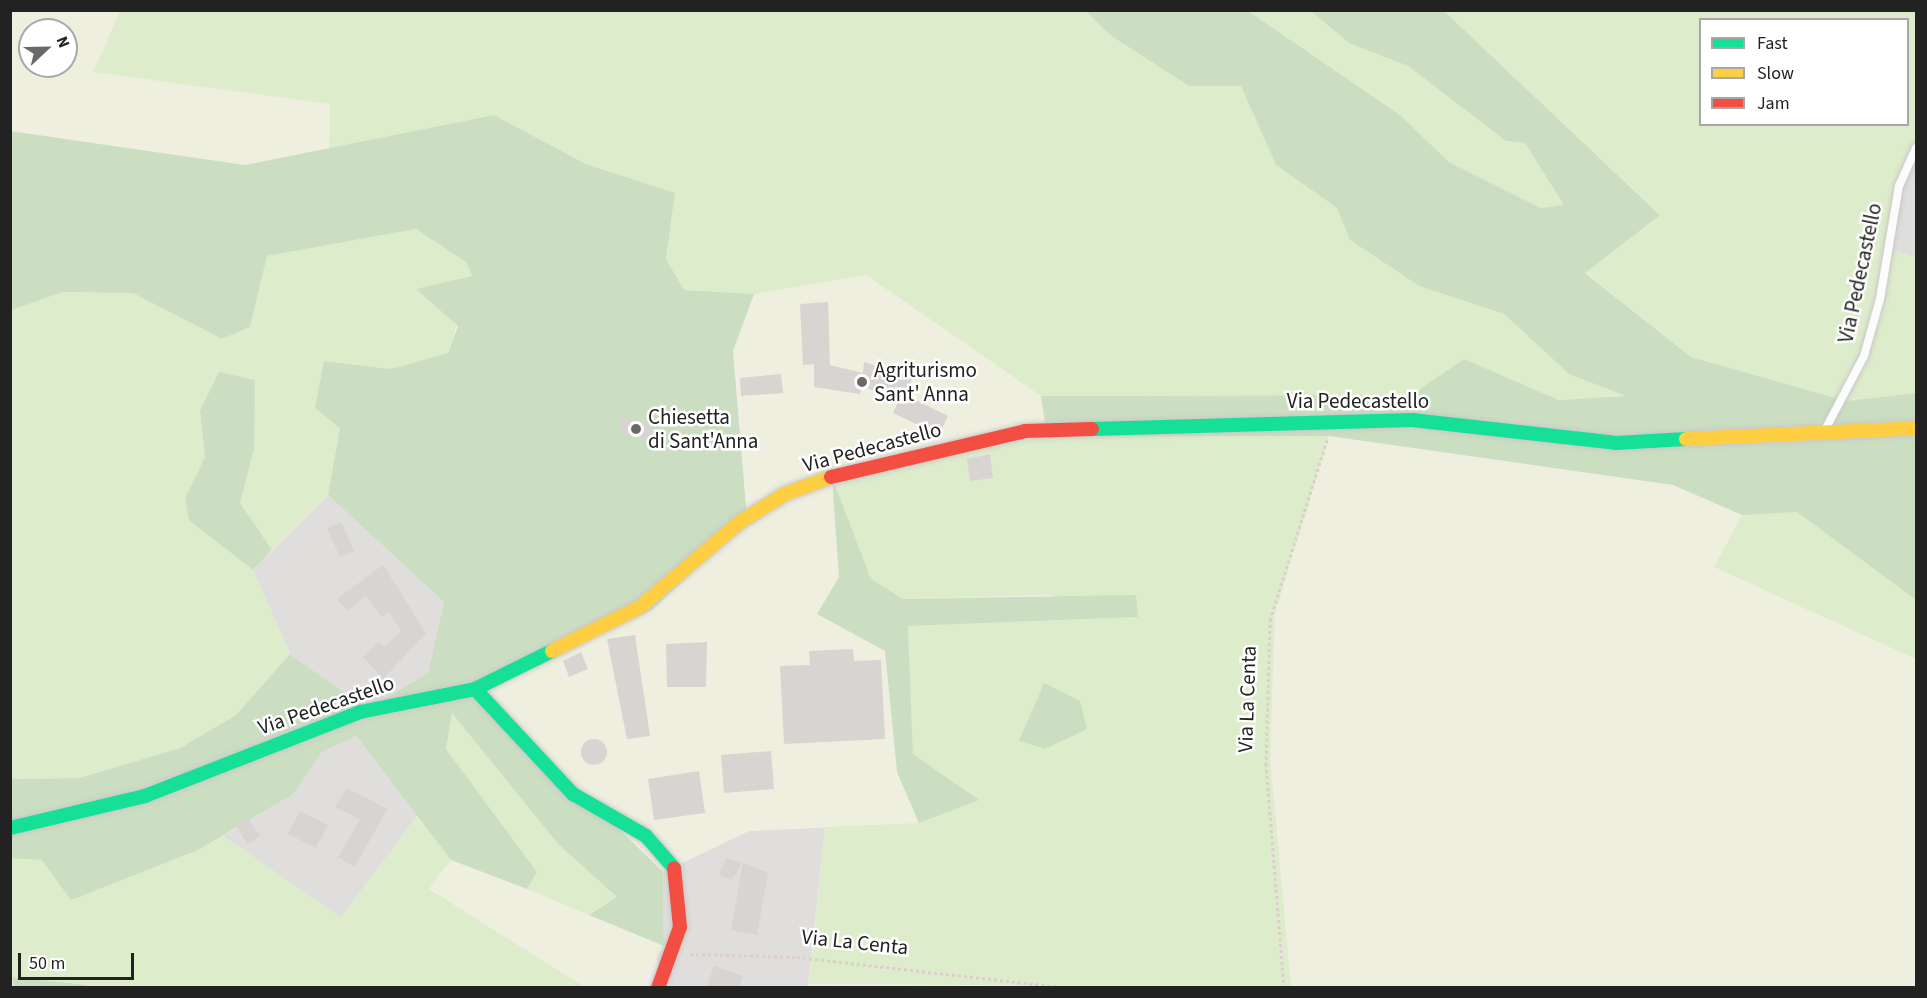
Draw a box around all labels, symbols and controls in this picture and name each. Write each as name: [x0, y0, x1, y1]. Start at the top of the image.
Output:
north arrow: [18, 18, 78, 78]
legend: [1699, 18, 1909, 126]
text: Fast: [1757, 31, 1788, 56]
text: N: [51, 33, 75, 51]
text: Slow: [1757, 61, 1794, 86]
text: Jam: [1757, 91, 1790, 116]
street label: Via Pedecastello: [1833, 201, 1887, 345]
place label: Agriturismo Sant' Anna: [874, 357, 977, 407]
marker: Agriturismo Sant' Anna: [855, 375, 869, 389]
street label: Via Pedecastello: [1287, 388, 1429, 414]
place label: Chiesetta di Sant'Anna: [648, 404, 758, 454]
street label: Via Pedecastello: [800, 416, 944, 478]
marker: Chiesetta di Sant'Anna: [629, 422, 643, 436]
street label: Via La Centa: [1233, 645, 1261, 753]
street label: Via Pedecastello: [255, 670, 397, 740]
street label: Via La Centa: [801, 924, 909, 960]
scale bar: [21, 941, 136, 979]
text: 50 m: [29, 951, 65, 976]

